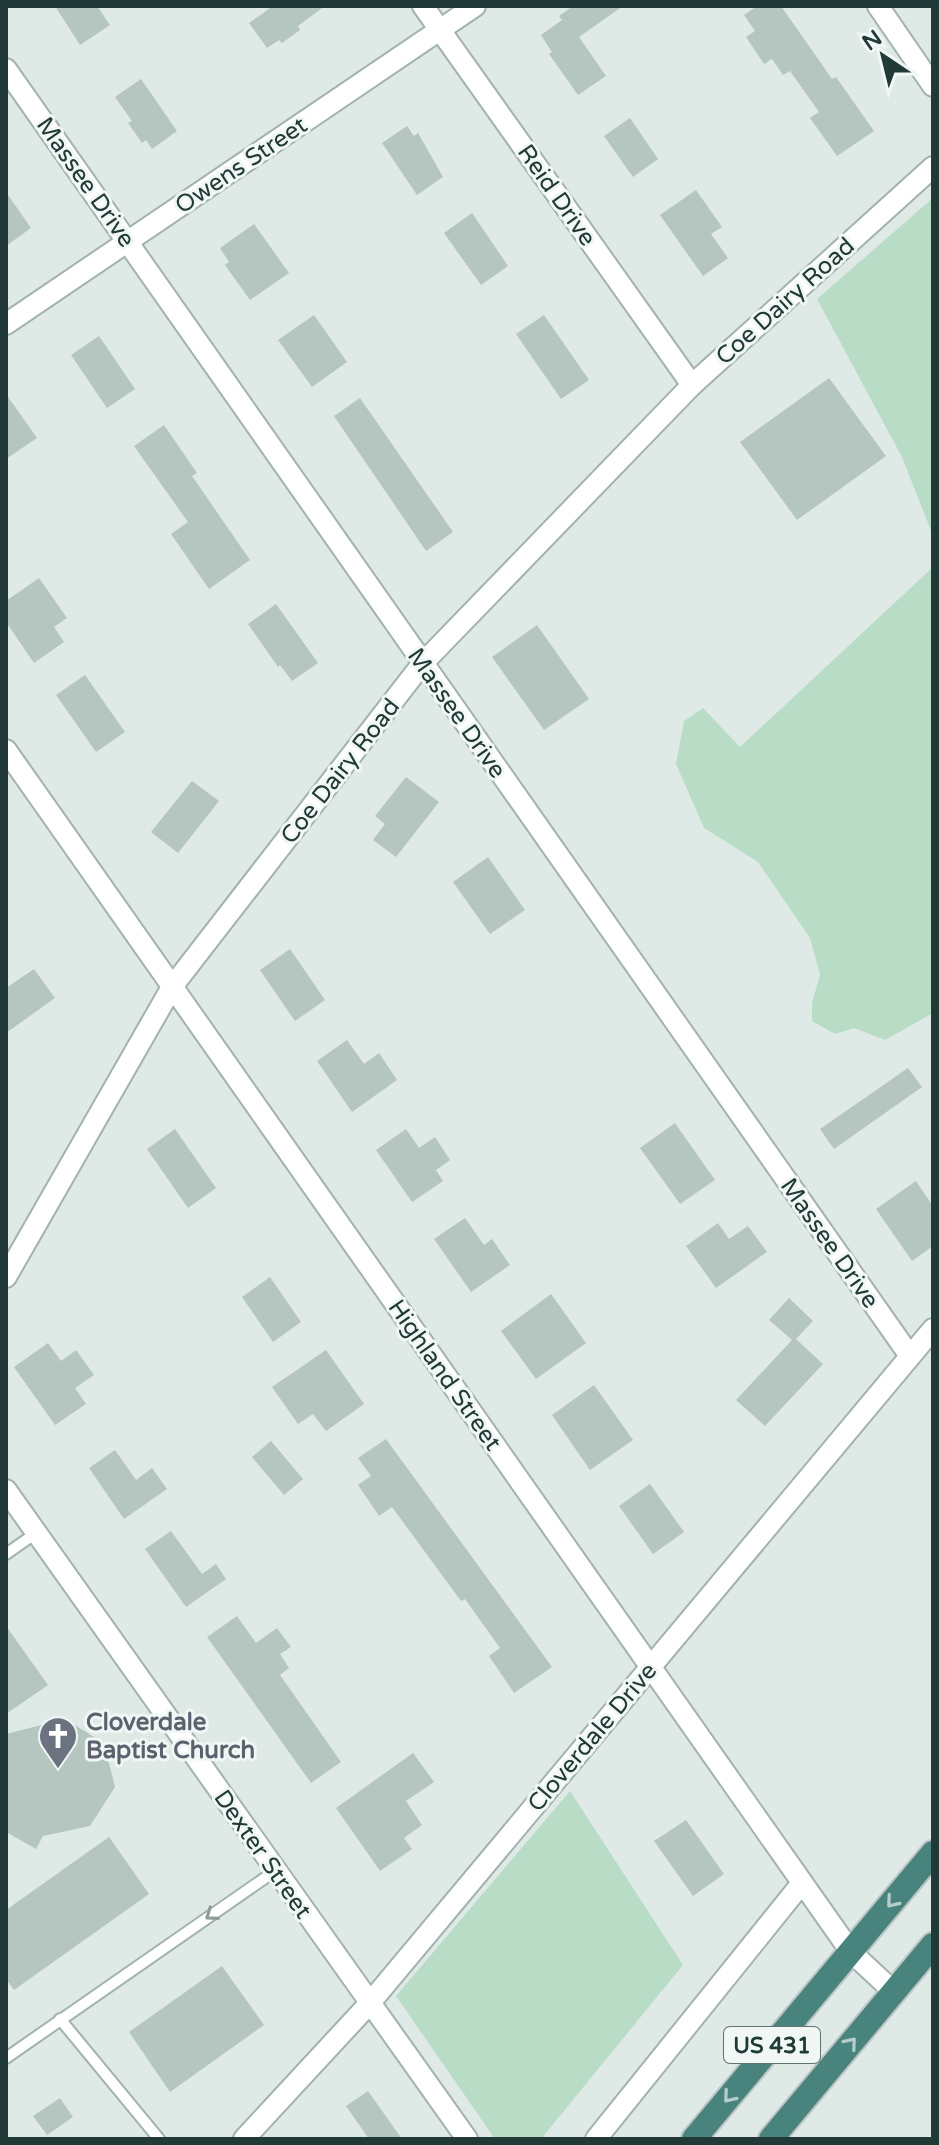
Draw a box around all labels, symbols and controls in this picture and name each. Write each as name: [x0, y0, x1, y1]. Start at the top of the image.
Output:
north arrow: [843, 16, 923, 96]
text: N: [857, 25, 887, 56]
street label: Owens Street: [170, 111, 313, 220]
street label: Massee Drive: [30, 112, 141, 253]
street label: Reid Drive: [511, 139, 602, 252]
street label: Coe Dairy Road: [710, 232, 861, 371]
street label: Massee Drive: [401, 643, 512, 784]
street label: Coe Dairy Road: [275, 693, 406, 850]
street label: Massee Drive: [774, 1173, 885, 1314]
street label: Highland Street: [382, 1294, 507, 1456]
street label: Cloverdale Drive: [522, 1657, 663, 1818]
place label: Cloverdale Baptist Church: [86, 1708, 255, 1765]
church icon: Cloverdale Baptist Church: [37, 1715, 79, 1770]
street label: Dexter Street: [208, 1784, 318, 1924]
one-way arrow: [887, 1893, 902, 1908]
one-way arrow: [205, 1905, 219, 1920]
road number: US 431: [724, 2027, 820, 2063]
one-way arrow: [841, 2038, 856, 2052]
one-way arrow: [724, 2088, 739, 2102]

